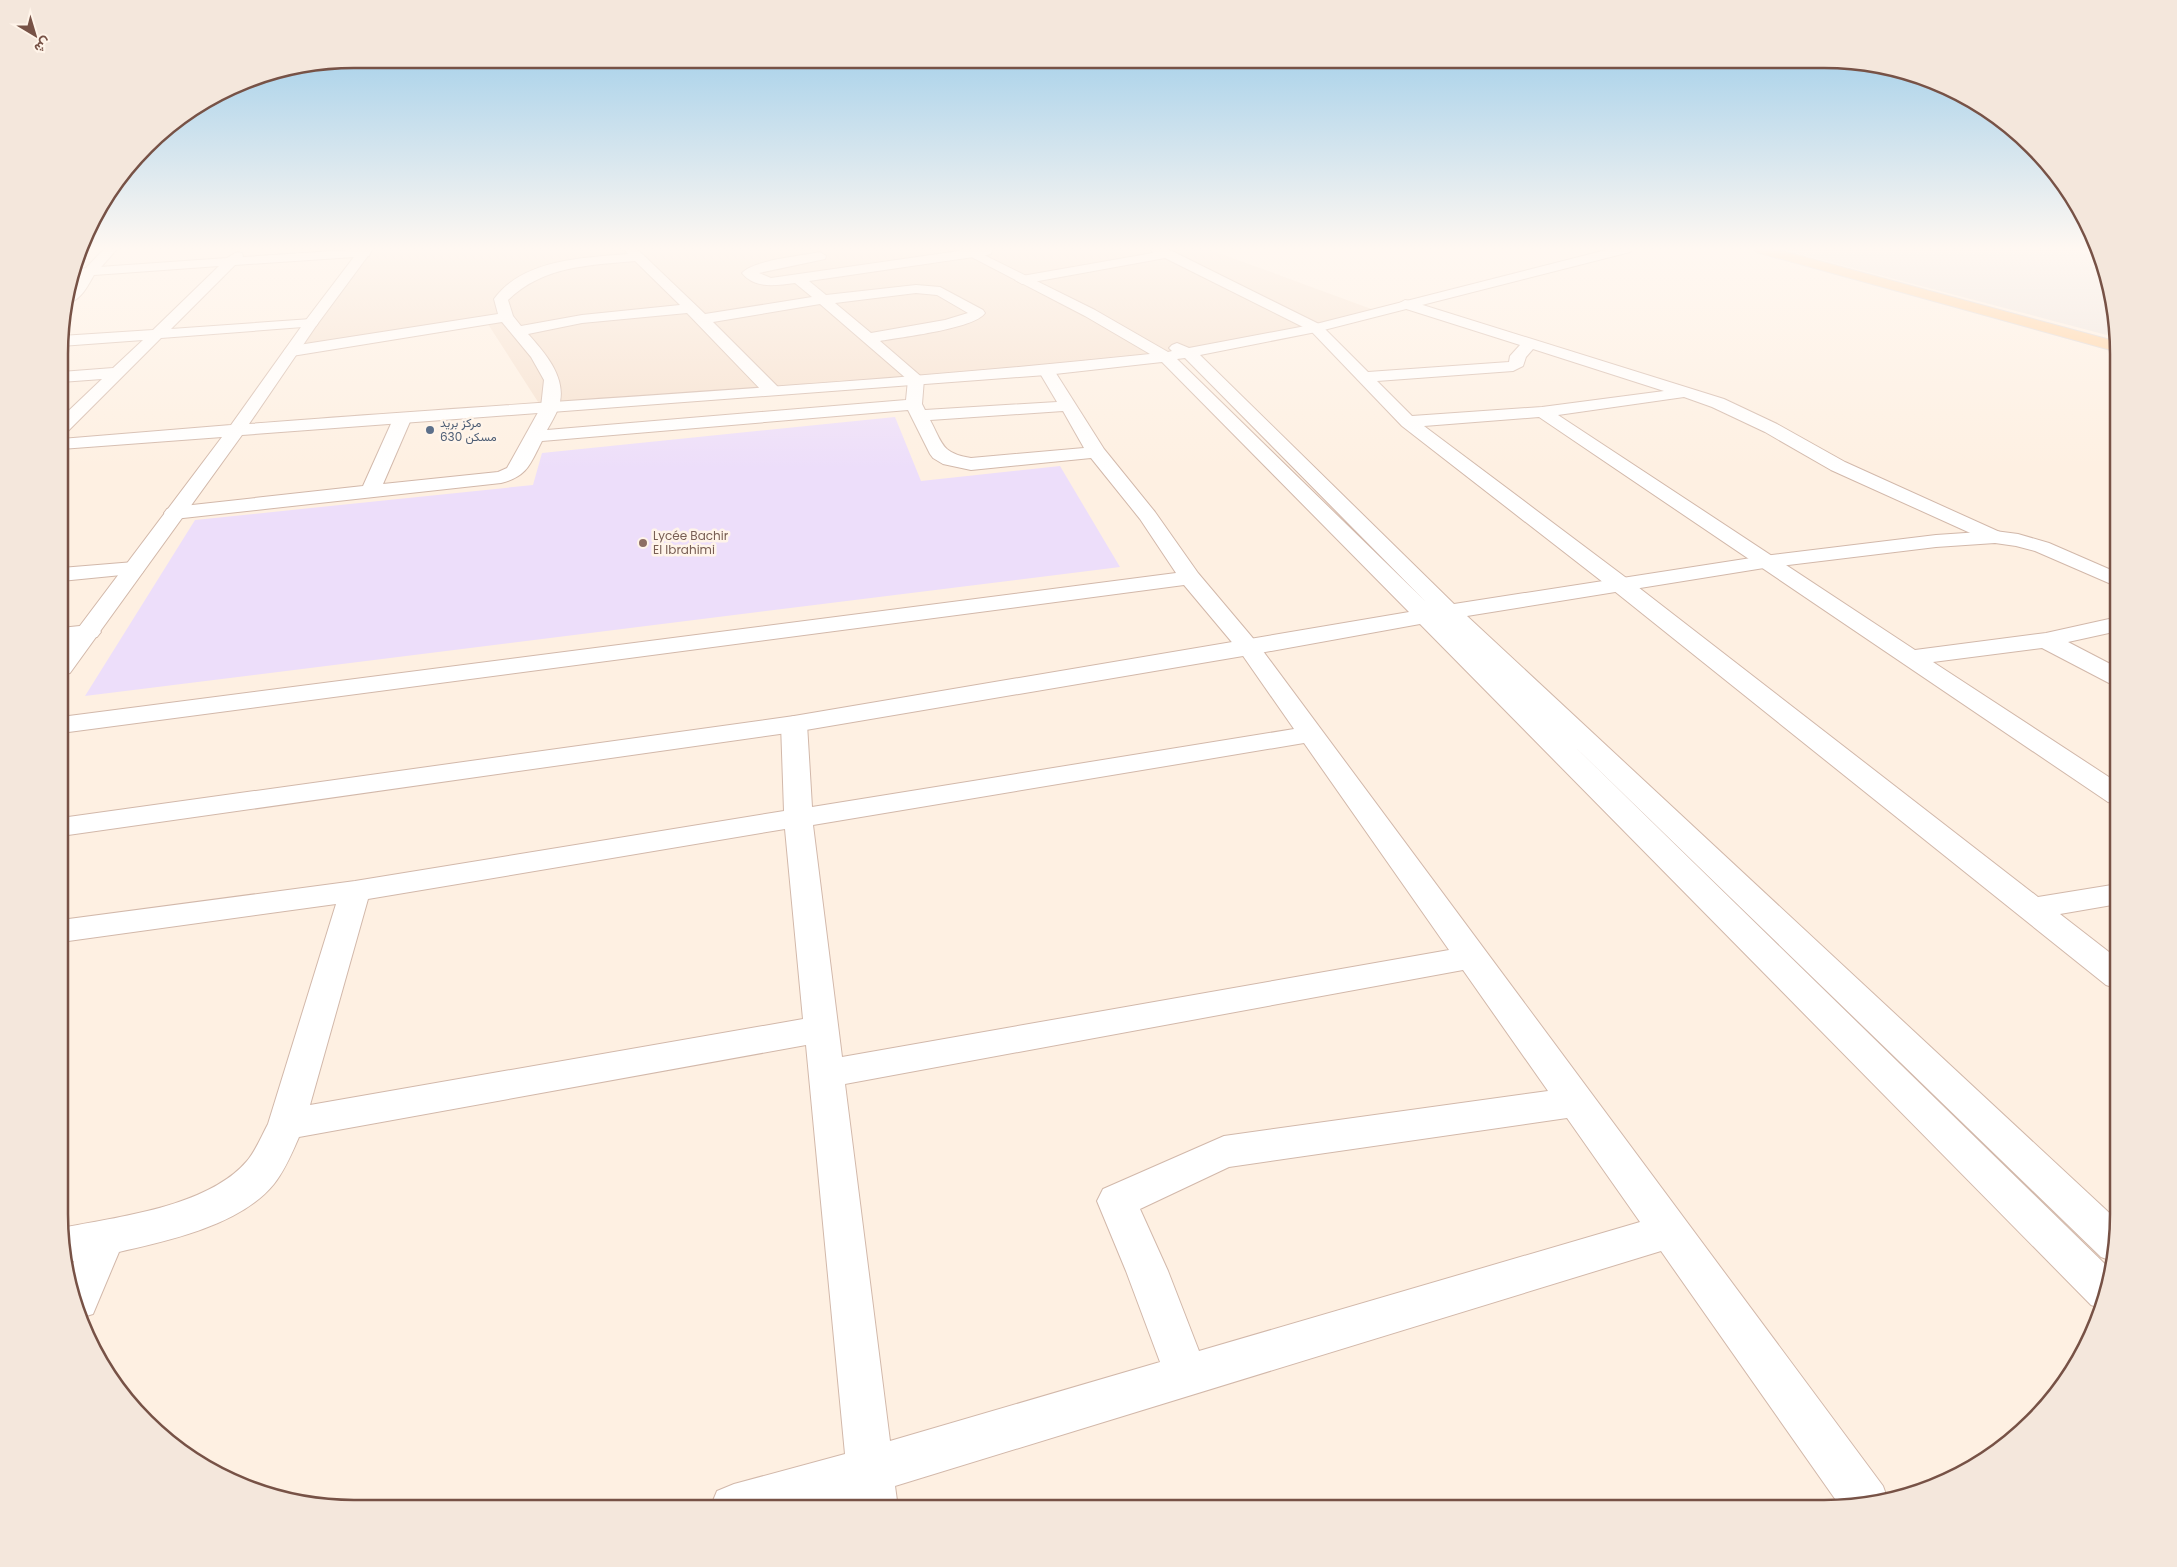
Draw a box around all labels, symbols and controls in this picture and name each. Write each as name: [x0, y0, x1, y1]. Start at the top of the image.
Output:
north arrow: [10, 10, 60, 60]
text: ش: [30, 32, 56, 58]
place label: مركز بريد 630 مسكن: [440, 414, 497, 445]
marker: مركز بريد 630 مسكن: [424, 424, 436, 436]
place label: Lycée Bachir El Ibrahimi: [653, 527, 729, 558]
marker: Lycée Bachir El Ibrahimi: [637, 537, 649, 549]

